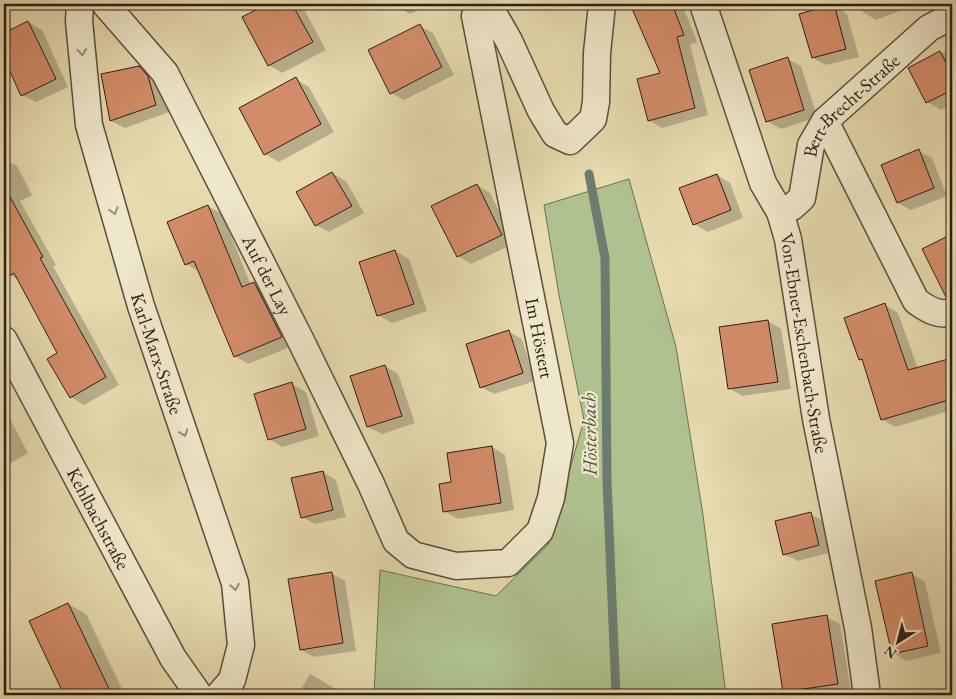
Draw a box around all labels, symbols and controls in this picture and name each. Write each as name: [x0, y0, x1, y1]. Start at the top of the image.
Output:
street label: Bert-Brecht-Straße: [797, 48, 905, 159]
one-way arrow: [77, 49, 88, 57]
one-way arrow: [108, 206, 118, 215]
street label: Auf der Lay: [236, 230, 298, 320]
street label: Von-Ebner-Eschenbach-Straße: [774, 230, 835, 455]
street label: Karl-Marx-Straße: [125, 290, 189, 418]
street label: Im Höstert: [519, 296, 560, 381]
water label: Hösterbach: [575, 392, 603, 477]
one-way arrow: [178, 428, 188, 436]
street label: Kehlbachstraße: [61, 463, 136, 574]
one-way arrow: [229, 583, 240, 591]
north arrow: [874, 616, 924, 666]
text: N: [880, 642, 900, 663]

